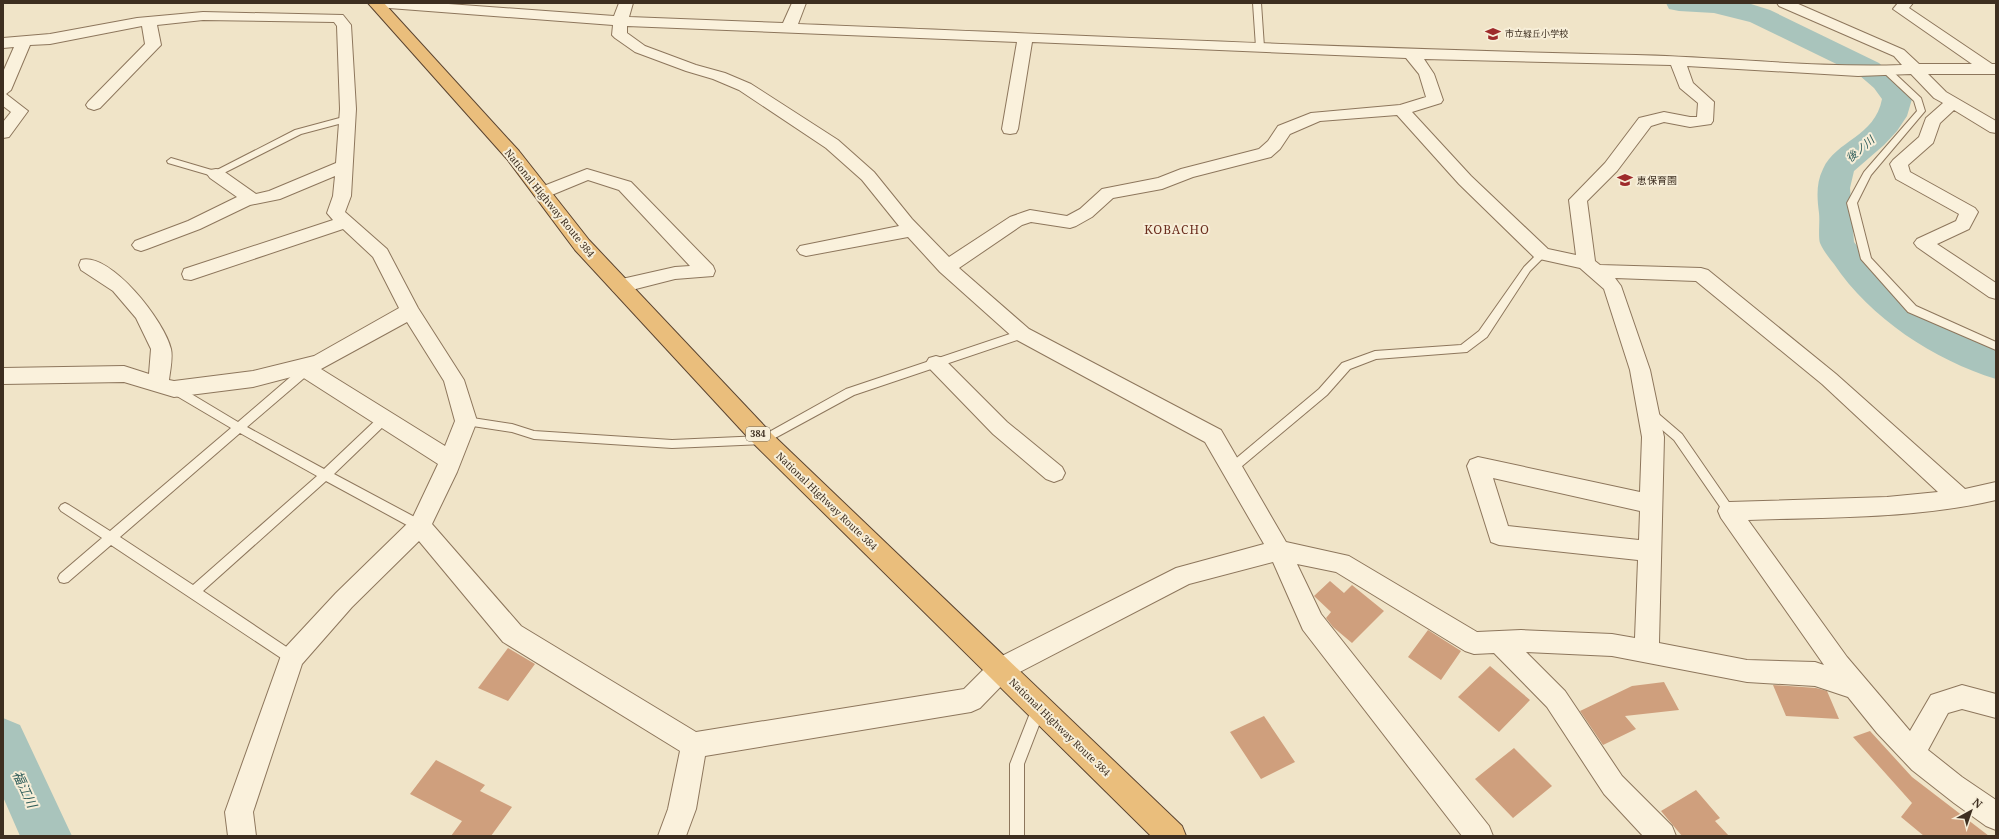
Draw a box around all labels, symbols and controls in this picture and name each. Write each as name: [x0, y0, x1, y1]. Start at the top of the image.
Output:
school or university icon: 市立緑丘小学校: [1484, 25, 1502, 43]
place label: 市立緑丘小学校: [1505, 27, 1568, 40]
water label: 後ノ川: [1842, 131, 1878, 165]
street label: National Highway Route 384: [502, 146, 598, 260]
school or university icon: 恵保育園: [1616, 171, 1634, 189]
place label: 恵保育園: [1637, 173, 1677, 187]
district label: KOBACHO: [1144, 221, 1210, 238]
road number: 384: [746, 427, 770, 441]
street label: National Highway Route 384: [773, 449, 881, 553]
street label: National Highway Route 384: [1006, 675, 1114, 779]
water label: 福江川: [9, 768, 42, 812]
north arrow: [1951, 791, 1991, 831]
text: N: [1970, 794, 1986, 812]

